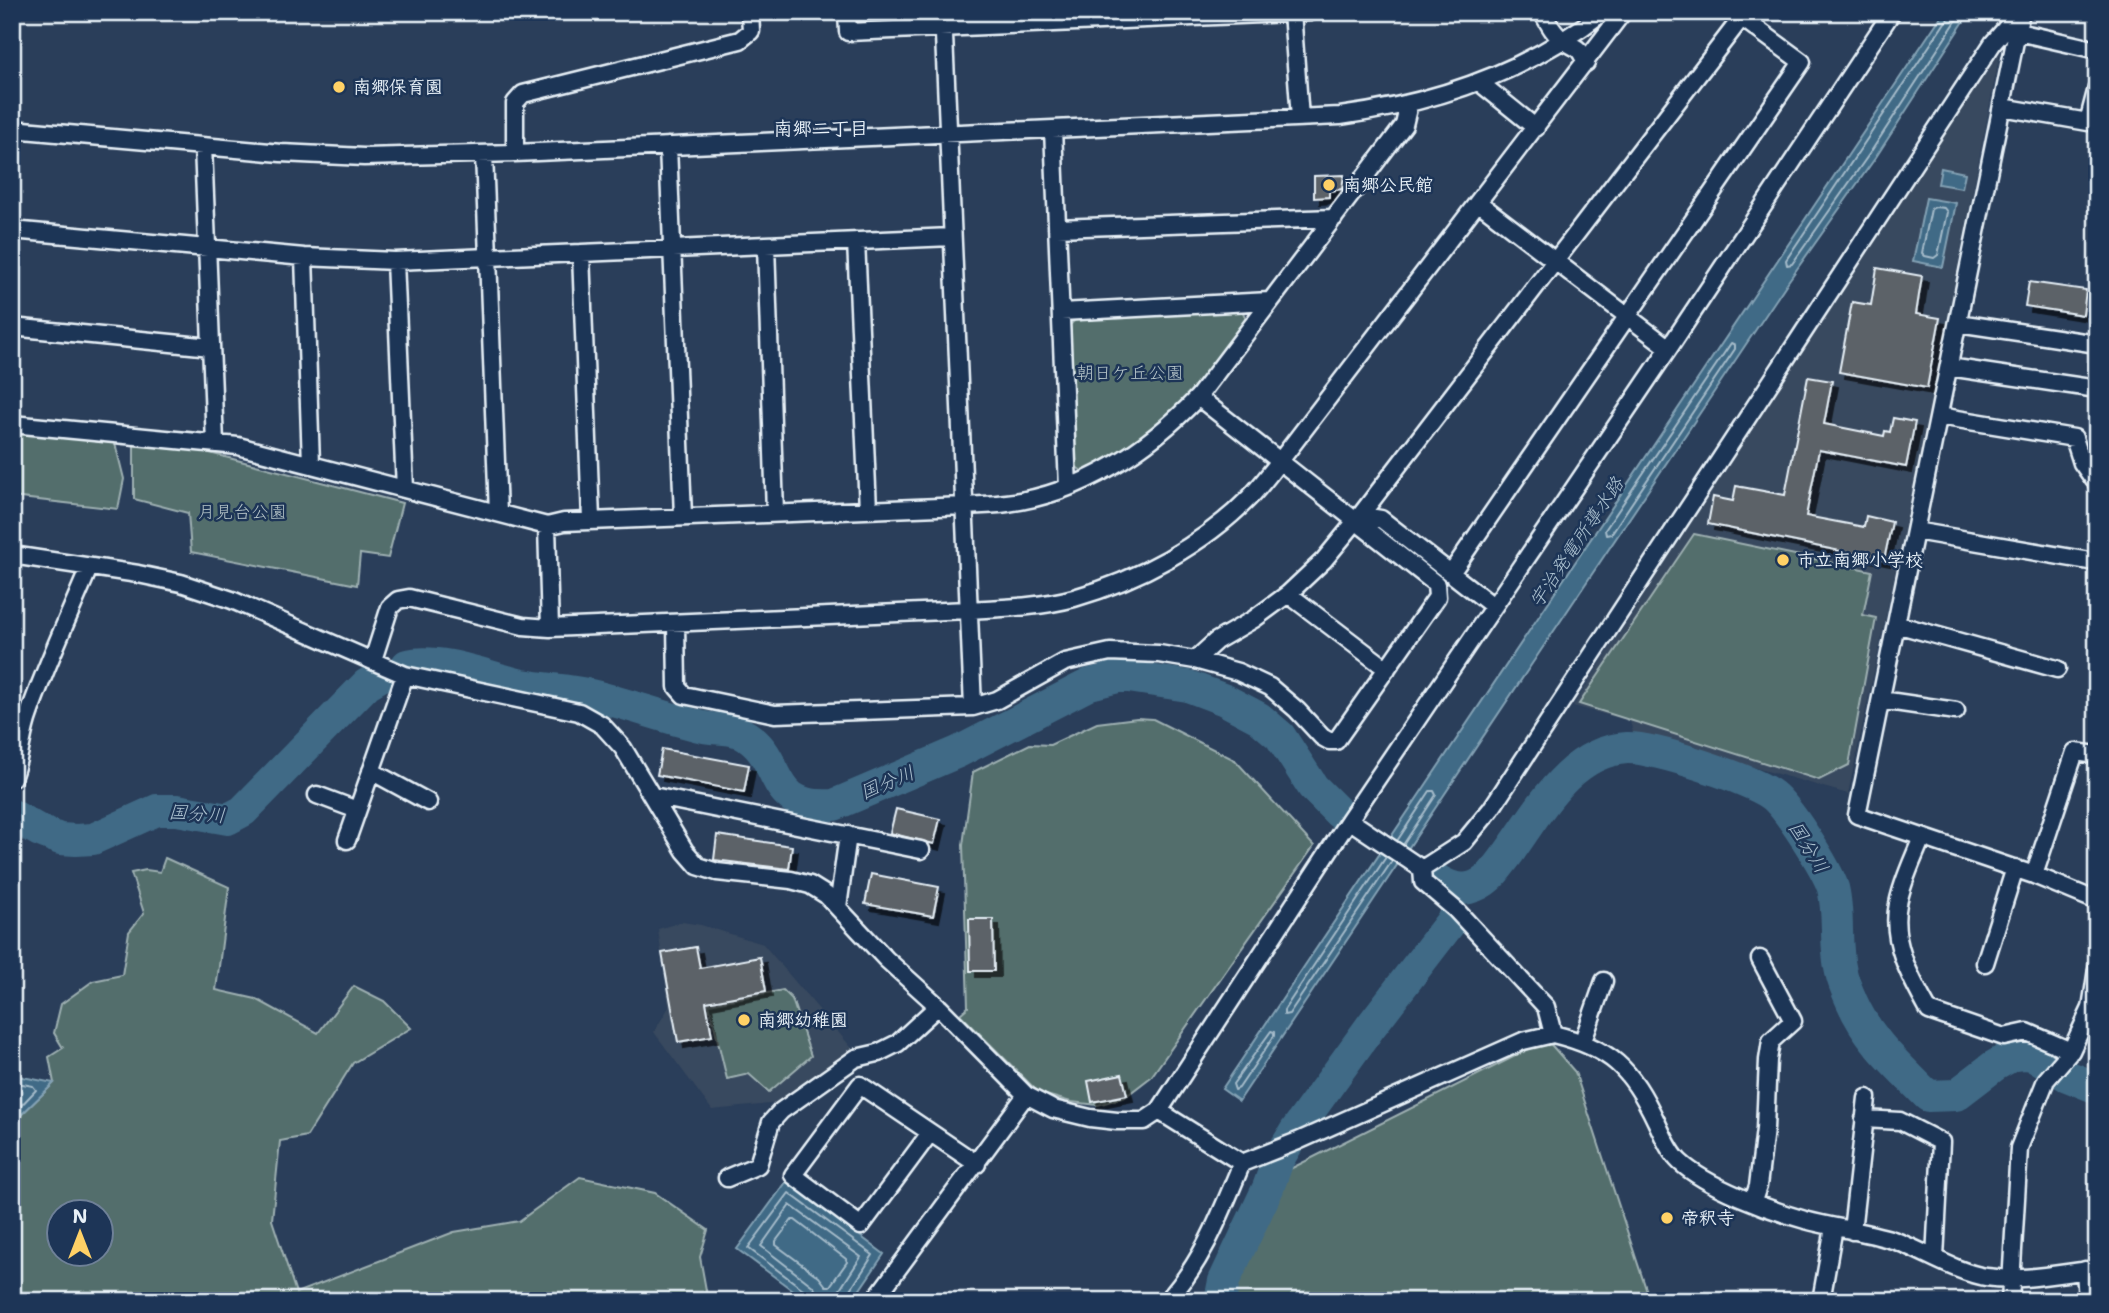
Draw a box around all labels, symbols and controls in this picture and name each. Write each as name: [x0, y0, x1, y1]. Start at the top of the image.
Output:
place label: 南郷保育園: [353, 75, 443, 99]
marker: 南郷保育園: [331, 79, 347, 95]
district label: 南郷二丁目: [773, 116, 869, 141]
place label: 南郷公民館: [1343, 173, 1433, 197]
marker: 南郷公民館: [1321, 177, 1337, 193]
park label: 朝日ケ丘公園: [1076, 361, 1184, 385]
water label: 宇治発電所導水路: [1524, 471, 1630, 612]
park label: 月見台公園: [197, 500, 287, 524]
place label: 市立南郷小学校: [1797, 548, 1923, 572]
marker: 市立南郷小学校: [1775, 552, 1791, 568]
water label: 国分川: [856, 760, 918, 805]
water label: 国分川: [168, 799, 226, 828]
water label: 国分川: [1783, 816, 1834, 878]
place label: 南郷幼稚園: [758, 1008, 848, 1032]
marker: 南郷幼稚園: [736, 1012, 752, 1028]
north arrow: [46, 1198, 116, 1268]
text: N: [72, 1204, 88, 1229]
place label: 帝釈寺: [1681, 1206, 1735, 1230]
marker: 帝釈寺: [1659, 1210, 1675, 1226]

